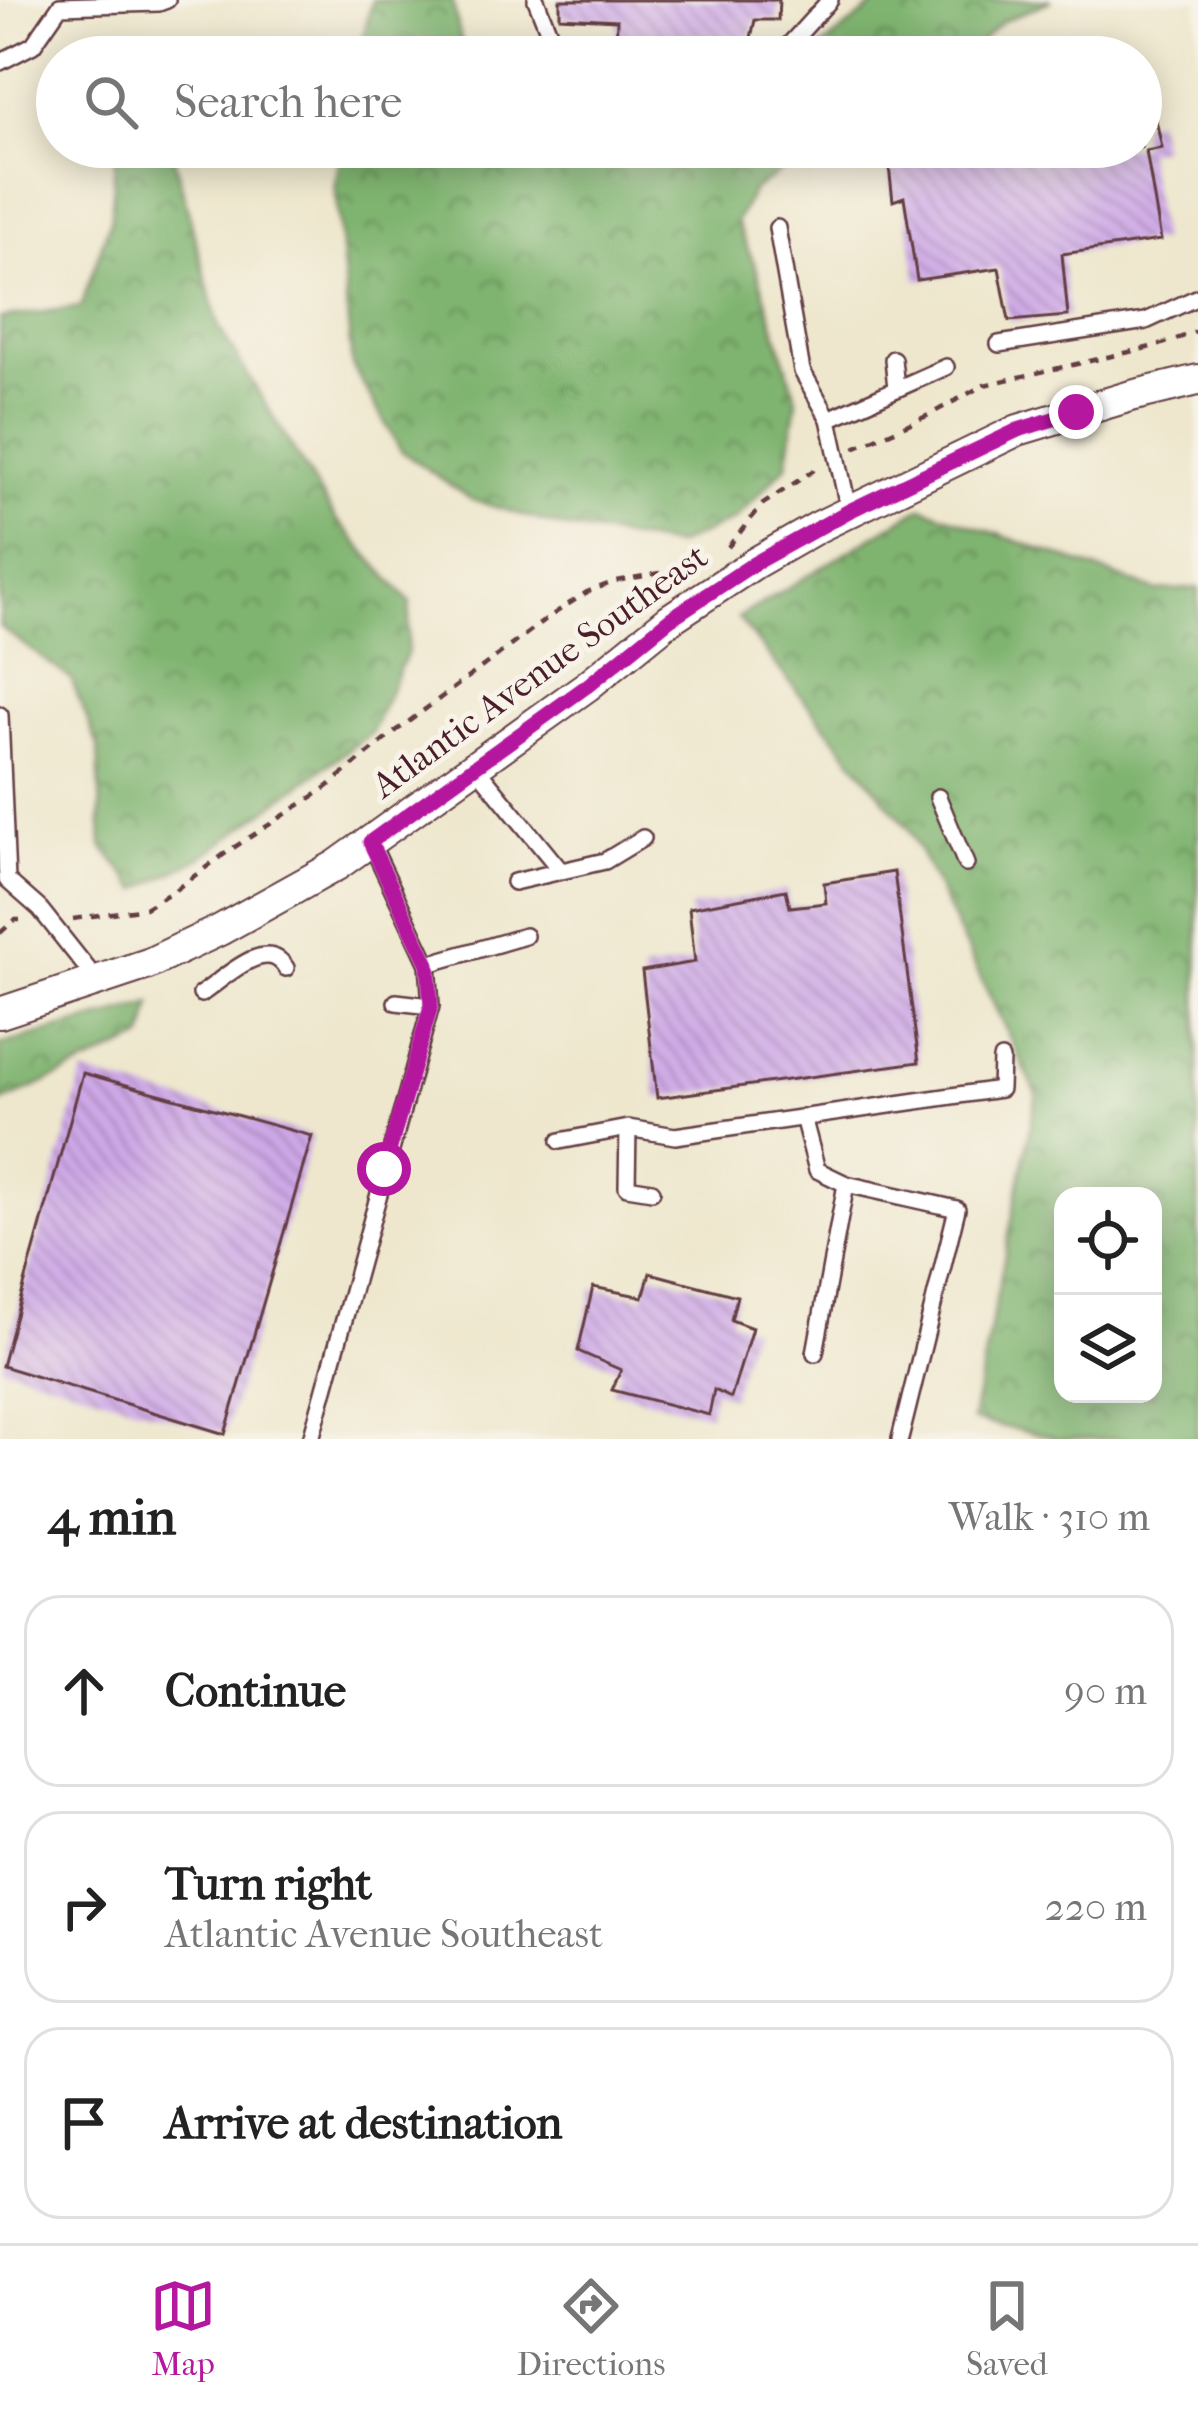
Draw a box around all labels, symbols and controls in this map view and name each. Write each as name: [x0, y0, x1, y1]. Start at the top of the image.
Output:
search box: [36, 36, 1162, 168]
icon: search: [78, 69, 144, 135]
text: Search here: [174, 76, 402, 129]
route end: [1049, 385, 1103, 439]
street label: Atlantic Avenue Southeast: [362, 535, 716, 808]
route start: [357, 1142, 411, 1196]
map controls: [1054, 1187, 1162, 1403]
button: locate: [1054, 1187, 1162, 1295]
button: layers: [1054, 1295, 1162, 1403]
text: 4 min: [48, 1487, 176, 1547]
text: Walk · 310 m: [949, 1494, 1150, 1540]
icon: ahead: [51, 1658, 117, 1724]
text: Continue: [165, 1665, 346, 1718]
text: 90 m: [1064, 1668, 1147, 1714]
text: Turn right: [165, 1858, 372, 1911]
icon: right: [51, 1874, 117, 1940]
text: 220 m: [1045, 1884, 1147, 1930]
text: Atlantic Avenue Southeast: [165, 1911, 603, 1957]
icon: arrive: [51, 2090, 117, 2156]
text: Arrive at destination: [165, 2097, 562, 2150]
tab: Map: [150, 2273, 216, 2384]
tab: Directions: [517, 2273, 665, 2384]
tab: Saved: [966, 2273, 1048, 2384]

